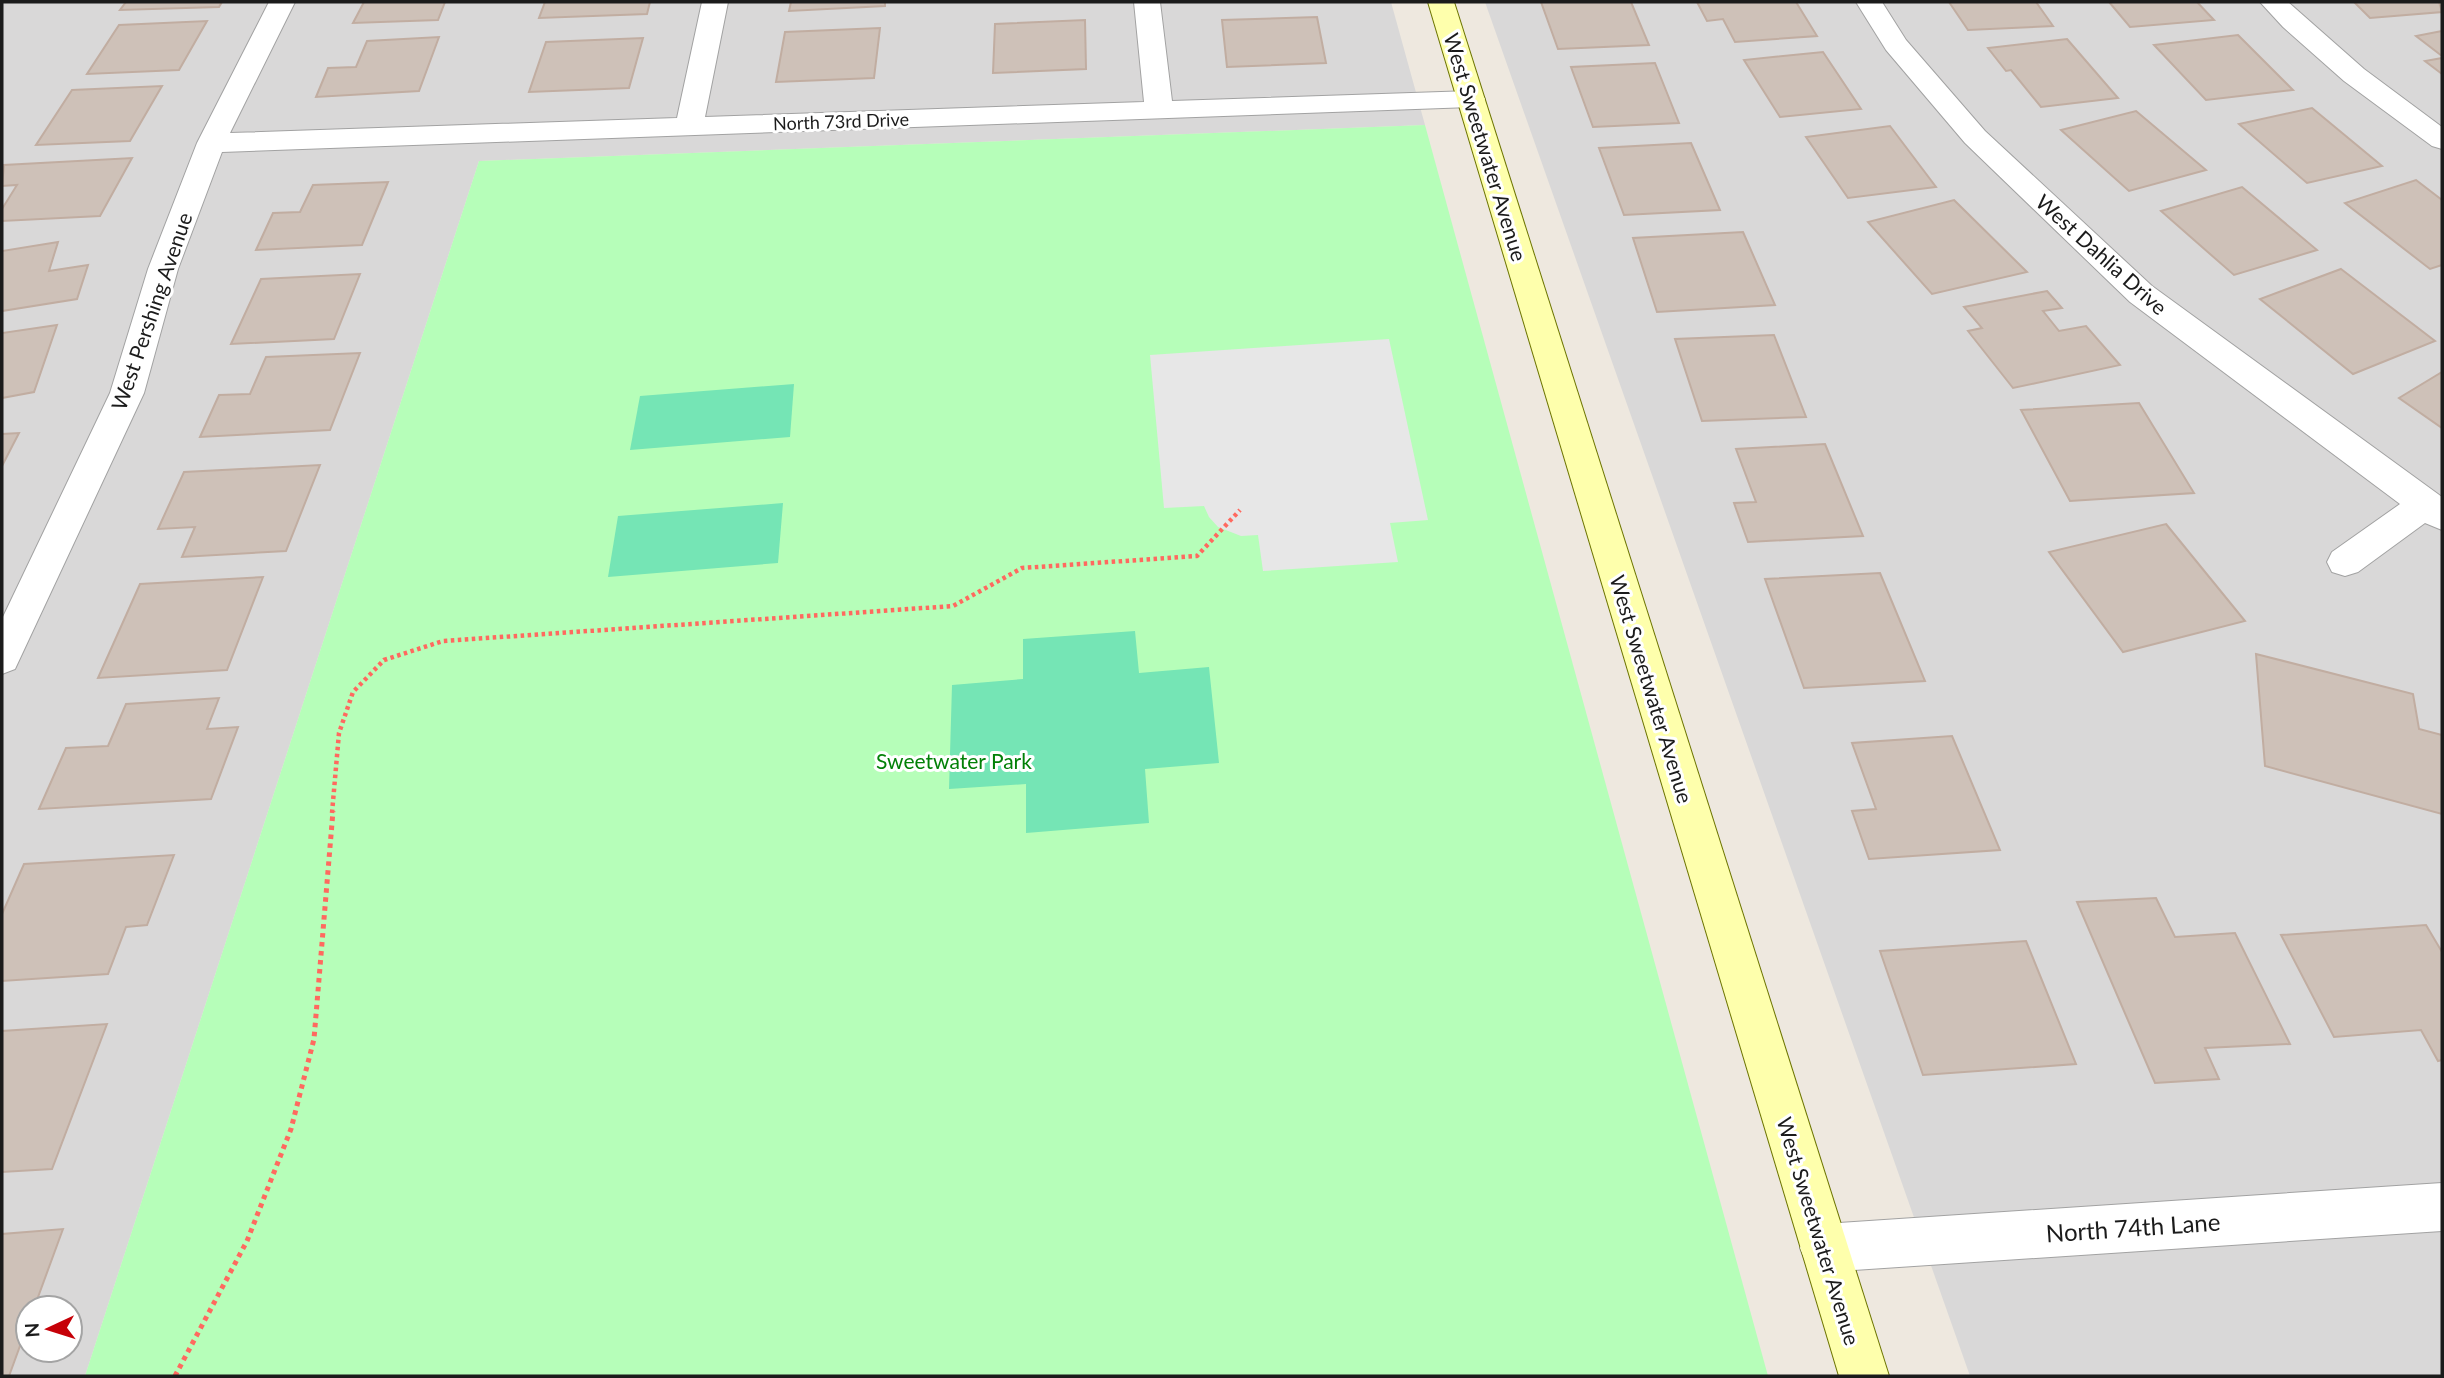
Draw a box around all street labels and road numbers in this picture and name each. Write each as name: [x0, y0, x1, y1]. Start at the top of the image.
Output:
street label: West Sweetwater Avenue: [1439, 30, 1533, 264]
street label: North 73rd Drive: [773, 108, 909, 134]
street label: West Dahlia Drive: [2031, 189, 2173, 319]
street label: West Pershing Avenue: [105, 209, 197, 413]
street label: West Sweetwater Avenue: [1605, 572, 1699, 806]
street label: West Sweetwater Avenue: [1772, 1114, 1866, 1348]
street label: North 74th Lane: [2045, 1206, 2221, 1248]

